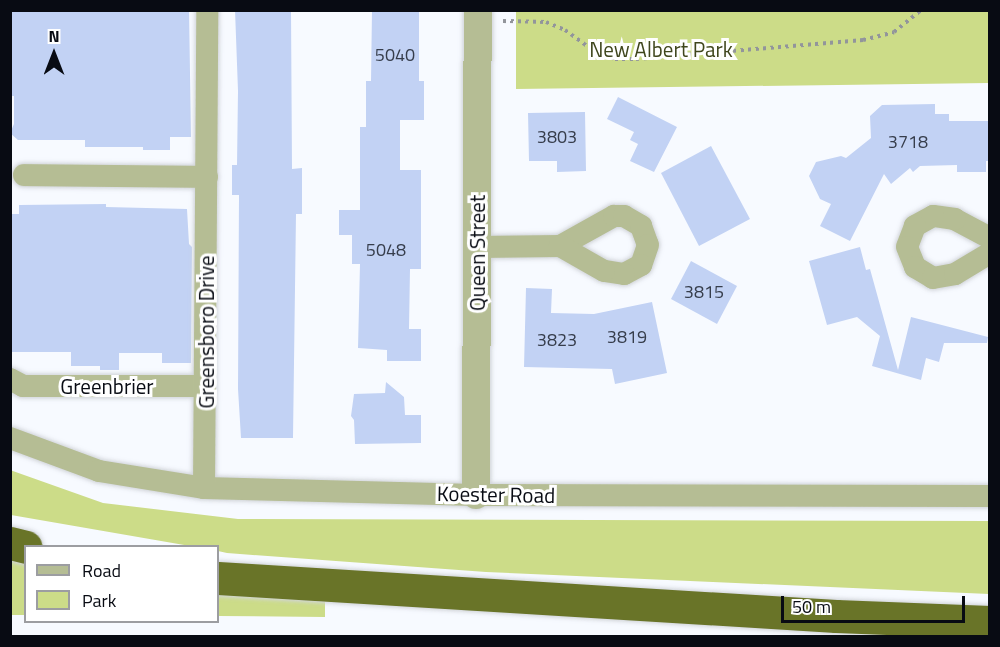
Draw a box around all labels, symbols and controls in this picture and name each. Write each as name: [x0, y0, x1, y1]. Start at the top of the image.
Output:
north arrow: [24, 24, 84, 84]
text: N: [48, 24, 60, 48]
park label: New Albert Park: [589, 36, 733, 62]
house number: 5040: [375, 44, 415, 66]
house number: 3803: [537, 126, 577, 148]
house number: 3718: [888, 131, 928, 153]
street label: Queen Street: [464, 195, 490, 311]
house number: 5048: [366, 239, 406, 261]
street label: Greensboro Drive: [193, 255, 219, 409]
house number: 3815: [684, 281, 724, 303]
house number: 3819: [607, 326, 647, 348]
house number: 3823: [537, 329, 577, 351]
street label: Greenbrier: [60, 373, 154, 399]
street label: Koester Road: [437, 480, 555, 508]
legend: [24, 545, 219, 623]
text: Road: [82, 557, 121, 584]
scale bar: [784, 584, 968, 622]
text: Park: [82, 587, 116, 614]
text: 50 m: [792, 593, 831, 620]

